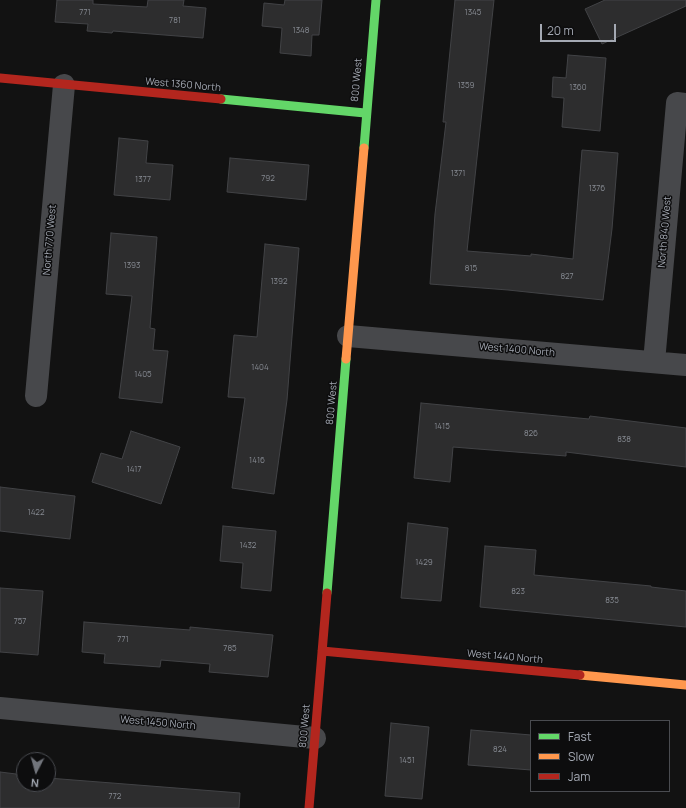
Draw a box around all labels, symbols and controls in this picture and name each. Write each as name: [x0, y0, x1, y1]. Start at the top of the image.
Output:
house number: 771: [79, 8, 91, 18]
house number: 1345: [465, 8, 481, 18]
house number: 781: [169, 16, 181, 26]
scale bar: [542, 16, 618, 42]
text: 20 m: [547, 22, 574, 39]
house number: 1348: [293, 26, 309, 36]
street label: 800 West: [349, 58, 365, 102]
street label: West 1360 North: [145, 76, 221, 94]
house number: 1359: [457, 81, 475, 91]
house number: 1360: [569, 83, 587, 93]
house number: 1371: [451, 169, 465, 179]
house number: 792: [261, 174, 275, 184]
house number: 1377: [135, 175, 151, 185]
house number: 1376: [589, 184, 605, 194]
street label: North 840 West: [656, 196, 674, 268]
street label: North 770 West: [41, 204, 59, 276]
house number: 1393: [124, 261, 140, 271]
house number: 815: [465, 264, 477, 274]
house number: 827: [560, 272, 574, 282]
house number: 1392: [270, 277, 288, 287]
street label: West 1400 North: [479, 341, 555, 359]
house number: 1404: [251, 363, 269, 373]
house number: 1405: [134, 370, 152, 380]
street label: 800 West: [324, 381, 340, 425]
house number: 1415: [434, 422, 450, 432]
house number: 826: [524, 429, 538, 439]
house number: 838: [617, 435, 631, 445]
house number: 1416: [249, 456, 265, 466]
house number: 1417: [127, 465, 141, 475]
house number: 1422: [28, 508, 44, 518]
house number: 1432: [240, 541, 256, 551]
house number: 1429: [415, 558, 433, 568]
house number: 823: [511, 587, 525, 597]
house number: 835: [605, 596, 619, 606]
house number: 757: [14, 617, 26, 627]
house number: 771: [117, 635, 129, 645]
house number: 785: [223, 644, 237, 654]
street label: West 1440 North: [467, 648, 543, 666]
street label: 800 West: [297, 704, 313, 748]
street label: West 1450 North: [120, 714, 196, 732]
legend: [530, 720, 670, 792]
text: Fast: [568, 728, 592, 745]
house number: 824: [493, 745, 507, 755]
text: Slow: [568, 748, 594, 765]
north arrow: [16, 752, 56, 792]
house number: 1451: [399, 756, 415, 766]
text: Jam: [568, 768, 590, 785]
text: N: [30, 776, 40, 791]
house number: 772: [109, 792, 121, 802]

